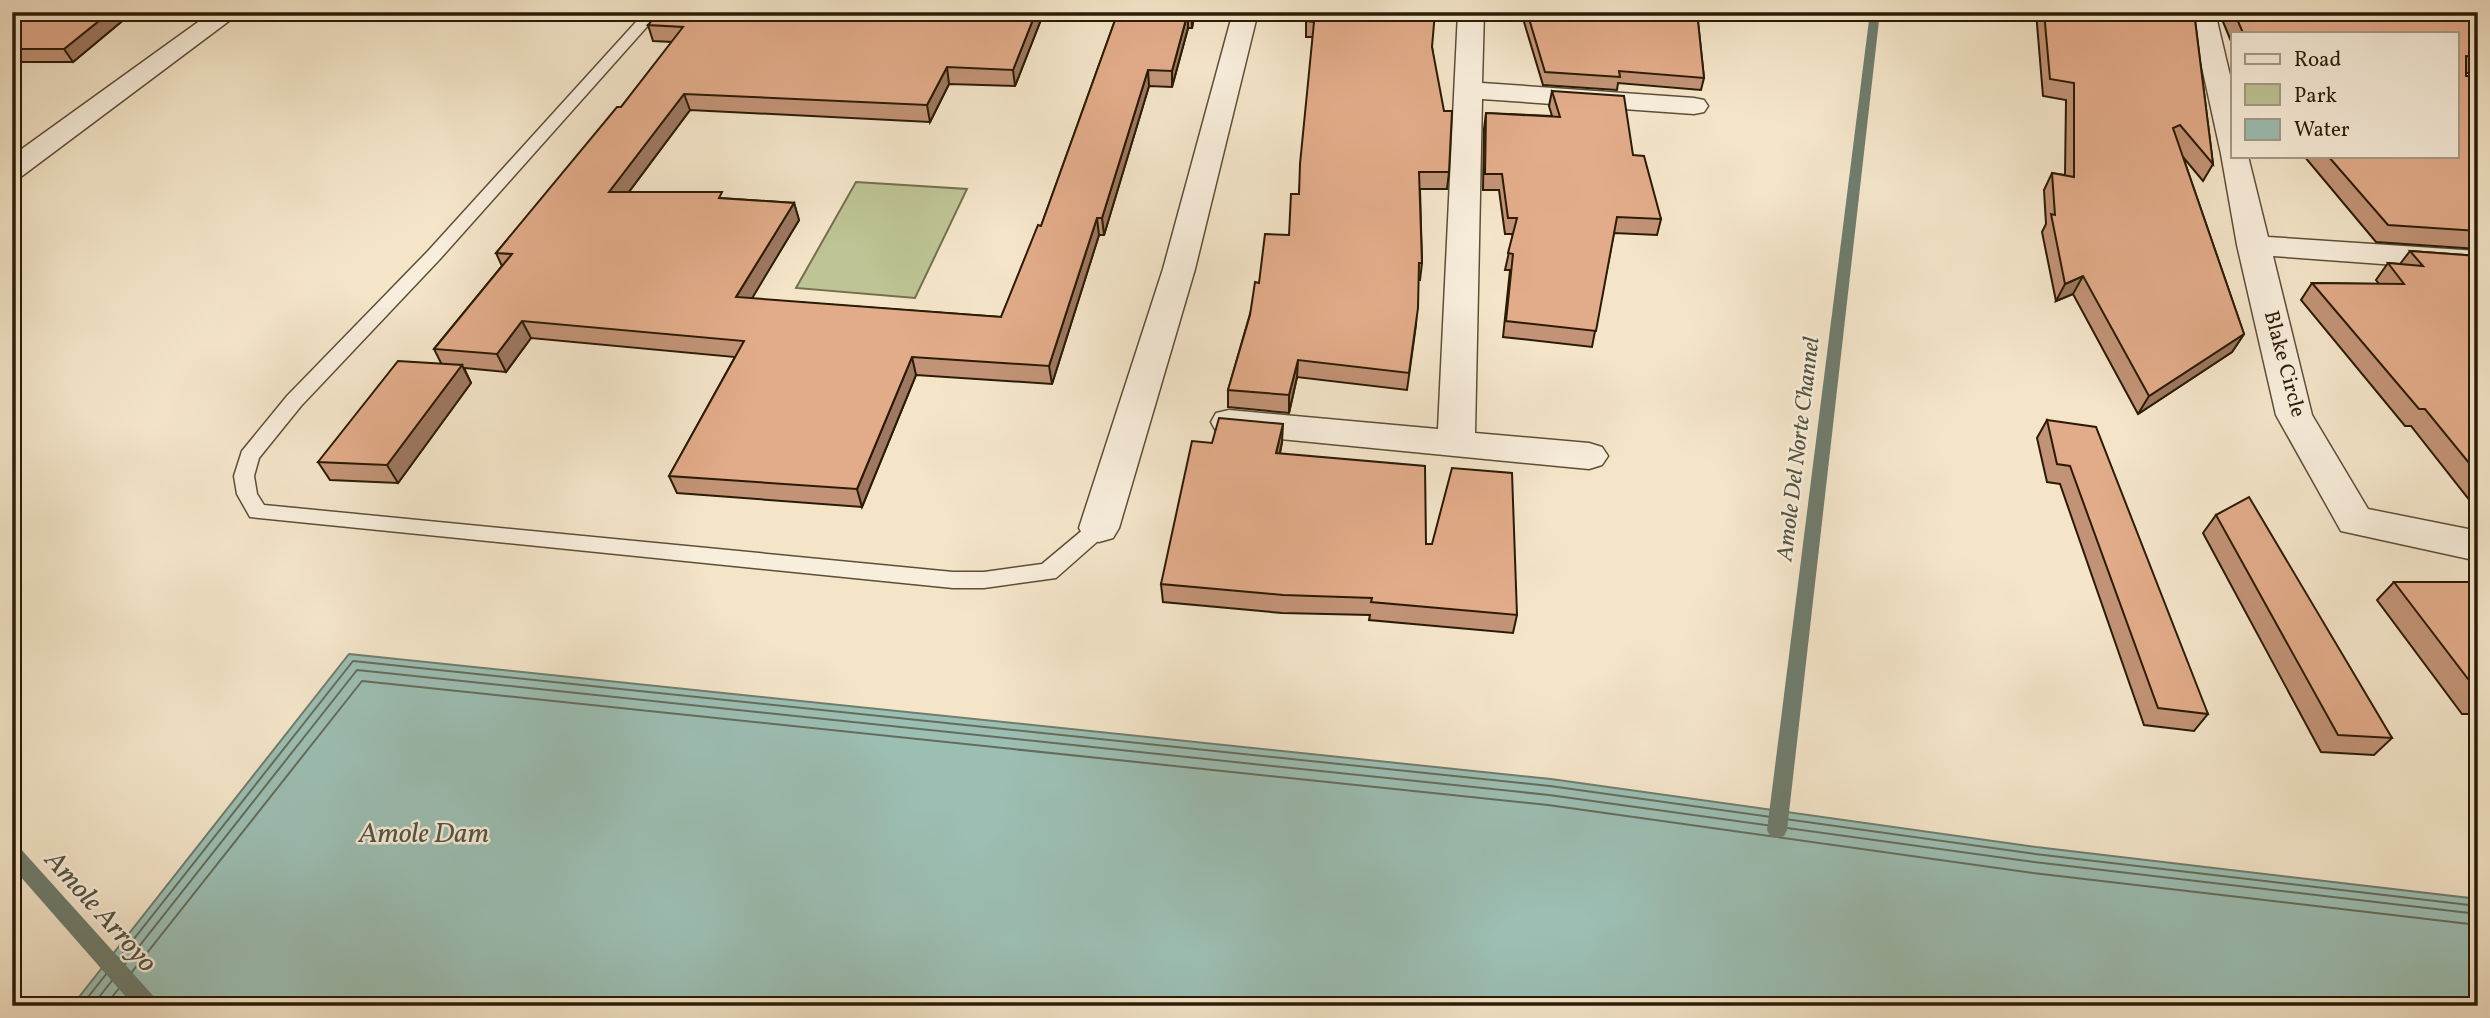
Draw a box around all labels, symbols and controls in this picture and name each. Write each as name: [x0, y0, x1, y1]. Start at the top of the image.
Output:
legend: [2231, 32, 2458, 158]
text: Road: [2294, 46, 2341, 75]
text: Park: [2294, 82, 2337, 111]
text: Water: [2294, 116, 2350, 145]
street label: Blake Circle: [2256, 308, 2312, 420]
water label: Amole Del Norte Channel: [1769, 335, 1829, 564]
water label: Amole Dam: [358, 815, 489, 854]
water label: Amole Arroyo: [34, 842, 165, 982]

